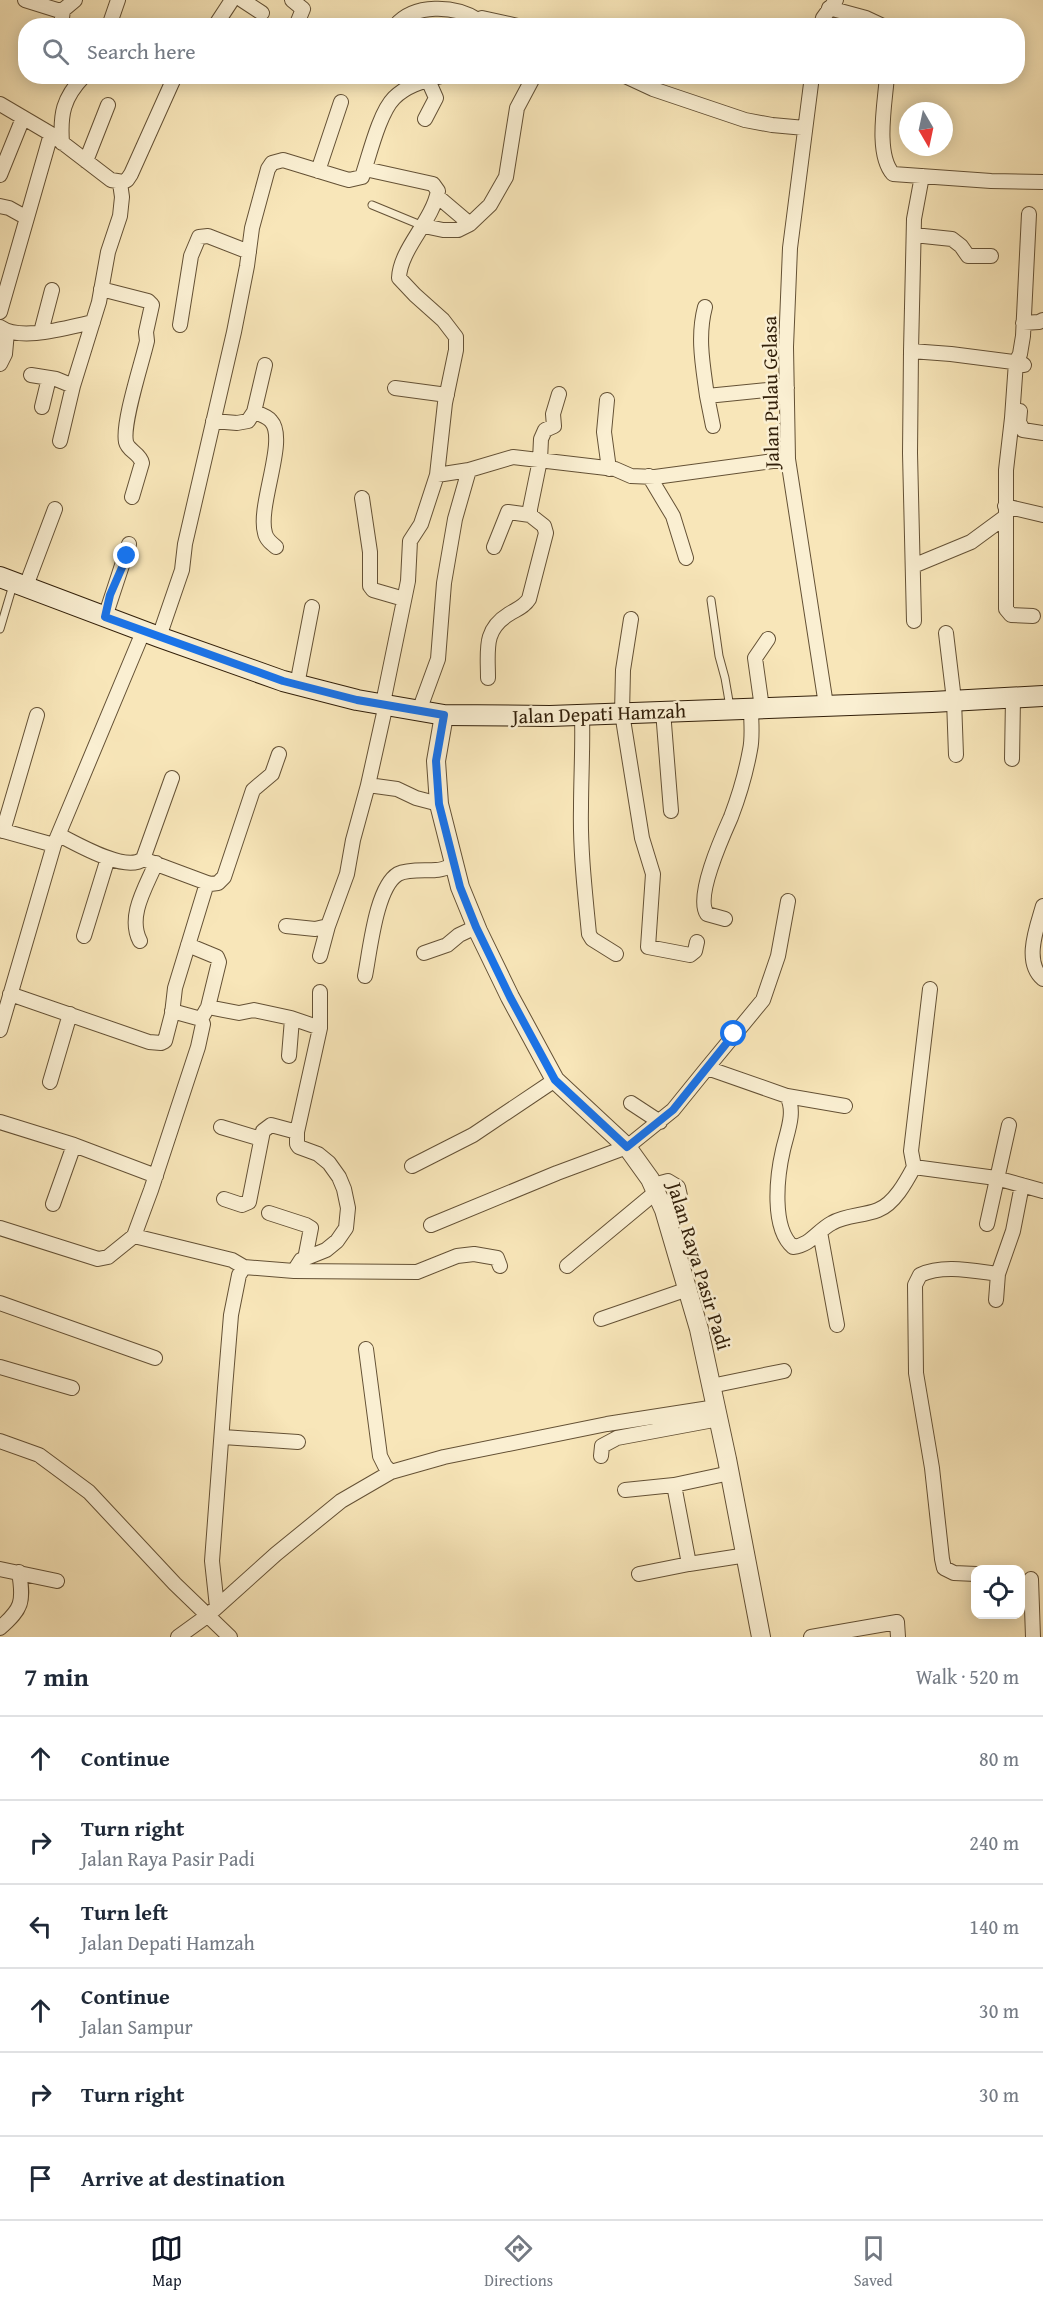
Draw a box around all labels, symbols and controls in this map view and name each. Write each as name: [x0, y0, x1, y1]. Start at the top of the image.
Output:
search box: [18, 18, 1025, 84]
icon: search: [39, 35, 72, 68]
text: Search here: [87, 35, 196, 67]
north arrow: [899, 102, 953, 156]
street label: Jalan Pulau Gelasa: [754, 315, 786, 471]
route end: [113, 542, 139, 568]
street label: Jalan Depati Hamzah: [509, 695, 686, 731]
route start: [720, 1020, 746, 1046]
street label: Jalan Raya Pasir Padi: [660, 1176, 739, 1354]
map controls: [971, 1565, 1025, 1619]
button: locate: [971, 1565, 1025, 1619]
text: 7 min: [24, 1657, 89, 1696]
text: Walk · 520 m: [916, 1662, 1019, 1691]
icon: ahead: [24, 1742, 57, 1775]
text: Continue: [81, 1742, 170, 1774]
text: 80 m: [979, 1744, 1019, 1773]
text: Turn right: [81, 1812, 184, 1844]
icon: right: [24, 1826, 57, 1859]
text: 240 m: [969, 1828, 1019, 1857]
text: Jalan Raya Pasir Padi: [81, 1844, 255, 1873]
text: Turn left: [81, 1896, 168, 1928]
icon: left: [24, 1910, 57, 1943]
text: 140 m: [969, 1912, 1019, 1941]
text: Jalan Depati Hamzah: [81, 1928, 255, 1957]
text: Continue: [81, 1980, 170, 2012]
icon: ahead: [24, 1994, 57, 2027]
text: 30 m: [979, 1996, 1019, 2025]
text: Jalan Sampur: [81, 2012, 193, 2041]
icon: right: [24, 2078, 57, 2111]
text: Turn right: [81, 2078, 184, 2110]
text: 30 m: [979, 2080, 1019, 2109]
icon: arrive: [24, 2162, 57, 2195]
text: Arrive at destination: [81, 2162, 285, 2194]
tab: Map: [150, 2232, 183, 2292]
tab: Directions: [484, 2232, 553, 2292]
tab: Saved: [854, 2232, 893, 2292]

